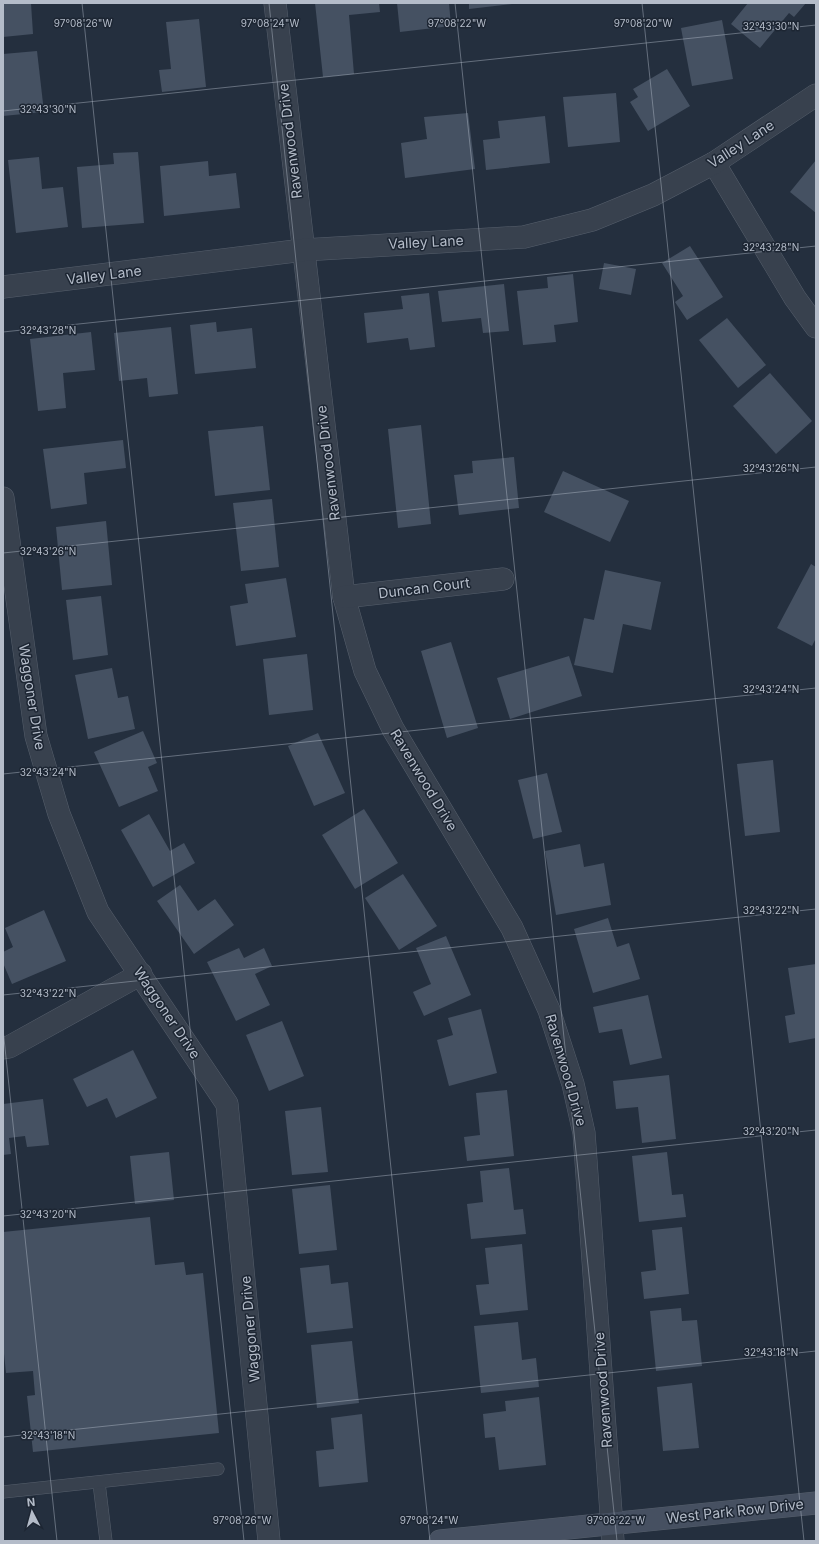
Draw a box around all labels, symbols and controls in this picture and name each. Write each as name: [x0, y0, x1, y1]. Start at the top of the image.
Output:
text: 97°08'26"W: [54, 17, 112, 29]
text: 97°08'24"W: [241, 17, 299, 29]
text: 97°08'22"W: [428, 17, 486, 29]
text: 97°08'20"W: [614, 17, 672, 29]
text: 32°43'30"N: [743, 20, 799, 32]
street label: Ravenwood Drive: [274, 83, 305, 200]
text: 32°43'30"N: [20, 103, 76, 115]
street label: Valley Lane: [704, 116, 777, 171]
street label: Valley Lane: [388, 231, 464, 252]
text: 32°43'28"N: [743, 241, 799, 253]
street label: Valley Lane: [65, 261, 142, 288]
text: 32°43'28"N: [20, 324, 76, 336]
street label: Ravenwood Drive: [312, 405, 343, 522]
text: 32°43'26"N: [743, 462, 799, 474]
text: 32°43'26"N: [20, 545, 76, 557]
street label: Duncan Court: [377, 573, 471, 602]
street label: Waggoner Drive: [16, 643, 49, 751]
text: 32°43'24"N: [743, 683, 799, 695]
street label: Ravenwood Drive: [387, 726, 462, 834]
text: 32°43'24"N: [20, 766, 76, 778]
text: 32°43'22"N: [743, 904, 799, 916]
street label: Waggoner Drive: [130, 964, 204, 1062]
text: 32°43'22"N: [20, 987, 76, 999]
street label: Ravenwood Drive: [542, 1012, 591, 1128]
text: 32°43'20"N: [743, 1125, 799, 1137]
text: 32°43'20"N: [20, 1208, 76, 1220]
street label: Waggoner Drive: [236, 1275, 263, 1383]
street label: Ravenwood Drive: [590, 1332, 615, 1448]
text: 32°43'18"N: [744, 1346, 798, 1358]
text: 32°43'18"N: [21, 1429, 75, 1441]
north arrow: [12, 1492, 52, 1532]
text: N: [26, 1495, 36, 1509]
street label: West Park Row Drive: [665, 1495, 805, 1526]
text: 97°08'26"W: [213, 1514, 271, 1526]
text: 97°08'24"W: [400, 1514, 458, 1526]
text: 97°08'22"W: [587, 1514, 645, 1526]

